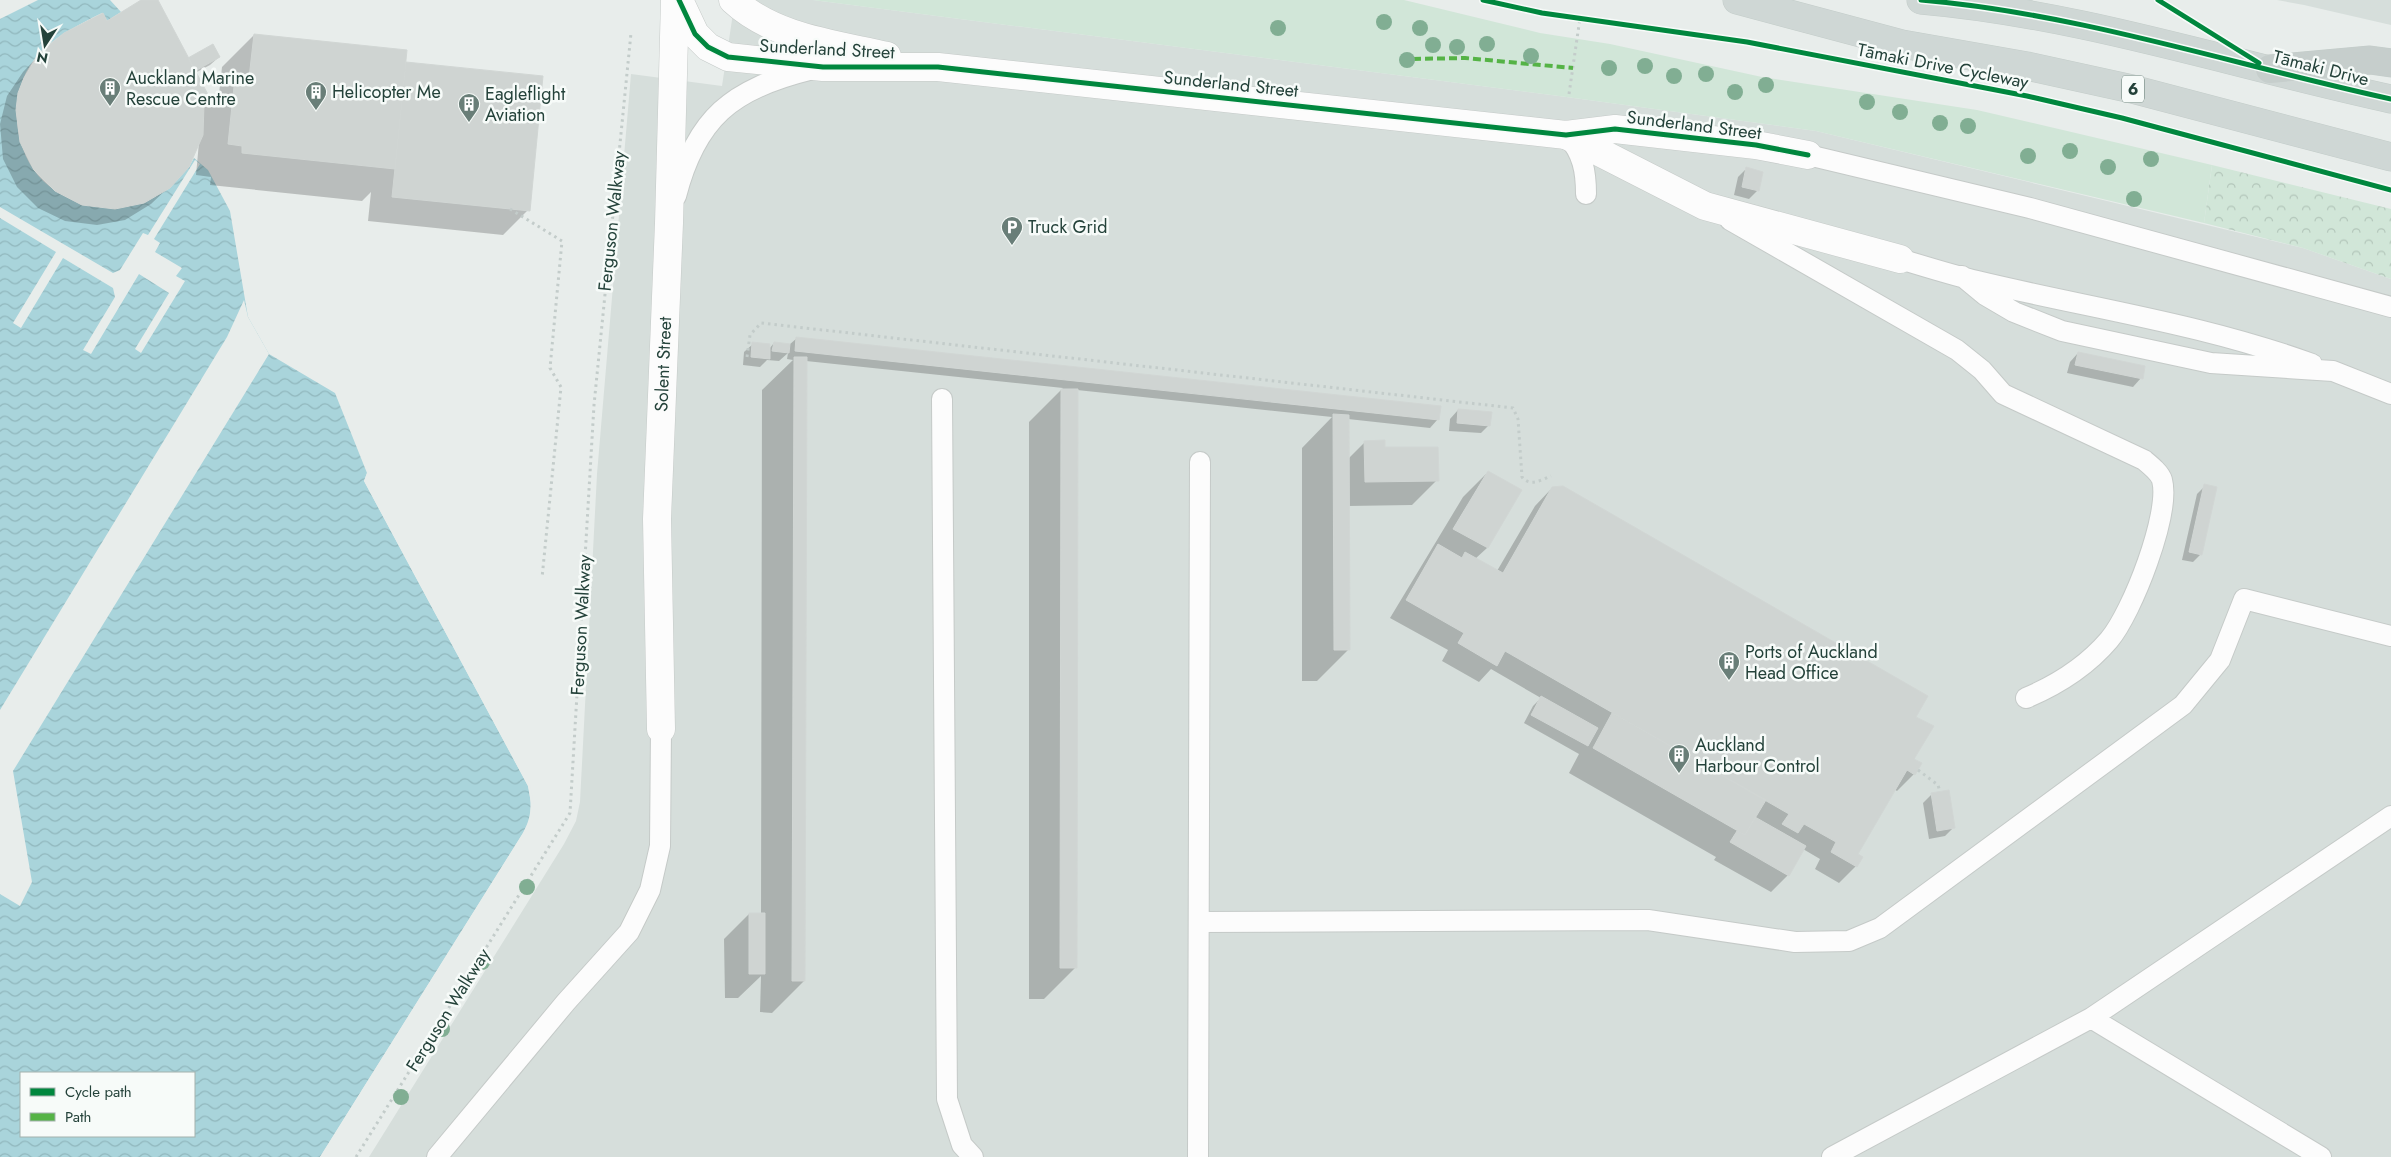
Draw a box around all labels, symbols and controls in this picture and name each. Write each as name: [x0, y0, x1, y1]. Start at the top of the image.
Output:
north arrow: [20, 20, 70, 70]
street label: Sunderland Street: [759, 32, 896, 66]
street label: Tāmaki Drive Cycleway: [1855, 37, 2031, 95]
street label: Tāmaki Drive: [2270, 44, 2372, 92]
text: N: [35, 47, 50, 69]
street label: Sunderland Street: [1162, 64, 1300, 104]
place label: Auckland Marine Rescue Centre: [126, 65, 254, 112]
building icon: Auckland Marine Rescue Centre: [98, 76, 122, 107]
road number: 6: [2122, 76, 2144, 102]
place label: Helicopter Me: [332, 79, 441, 105]
building icon: Helicopter Me: [304, 80, 328, 111]
place label: Eagleflight Aviation: [485, 81, 566, 128]
building icon: Eagleflight Aviation: [457, 92, 481, 123]
street label: Sunderland Street: [1625, 104, 1763, 146]
street label: Ferguson Walkway: [592, 149, 632, 292]
place label: Truck Grid: [1028, 214, 1108, 240]
parking icon: Truck Grid: [1000, 215, 1024, 246]
street label: Solent Street: [648, 315, 678, 412]
street label: Ferguson Walkway: [564, 554, 598, 696]
place label: Ports of Auckland Head Office: [1745, 639, 1878, 686]
building icon: Ports of Auckland Head Office: [1717, 650, 1741, 681]
place label: Auckland Harbour Control: [1695, 732, 1820, 779]
building icon: Auckland Harbour Control: [1667, 743, 1691, 774]
street label: Ferguson Walkway: [400, 943, 496, 1077]
legend: [20, 1072, 195, 1137]
text: Cycle path: [65, 1081, 132, 1103]
text: Path: [65, 1106, 91, 1128]

